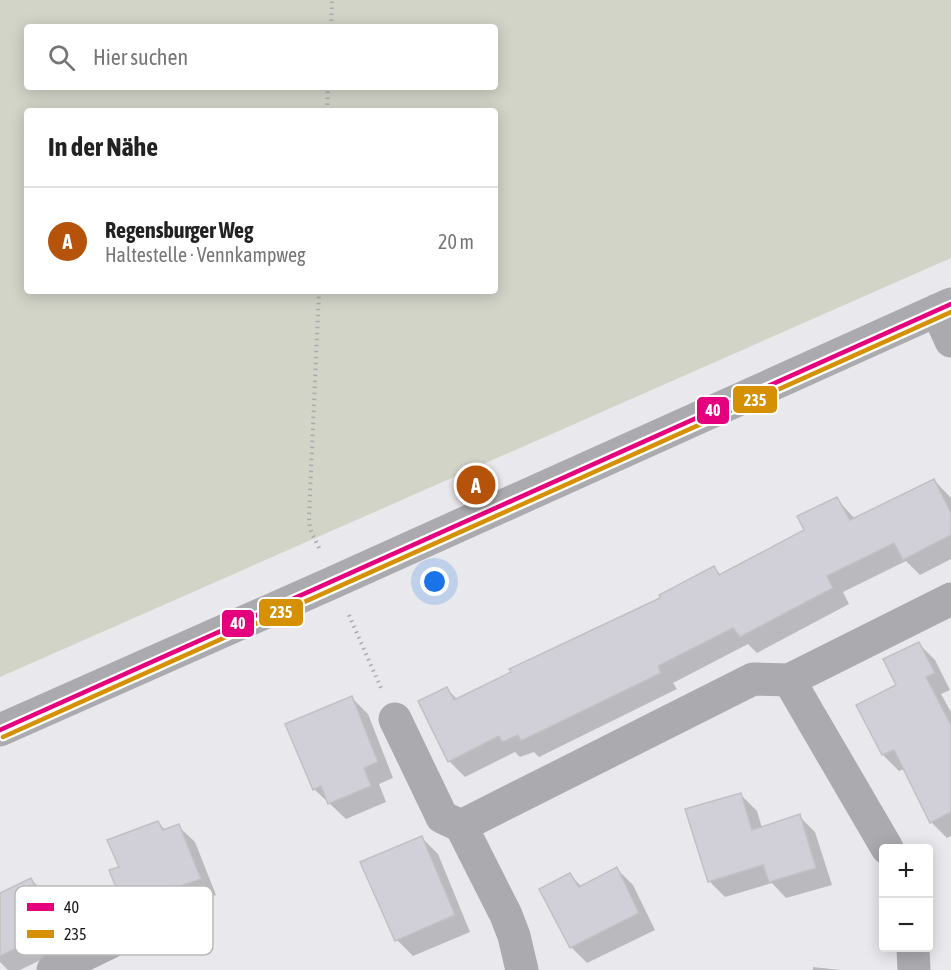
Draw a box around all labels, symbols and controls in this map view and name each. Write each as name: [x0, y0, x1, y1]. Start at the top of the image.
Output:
search box: [24, 24, 498, 90]
icon: search: [45, 41, 78, 74]
text: Hier suchen: [93, 44, 188, 70]
text: In der Nähe: [48, 132, 158, 162]
text: Regensburger Weg: [105, 217, 254, 243]
text: A: [63, 230, 72, 253]
text: 20 m: [438, 230, 474, 253]
text: Haltestelle · Vennkampweg: [105, 243, 306, 266]
line badge: 235: [732, 385, 778, 414]
text: 235: [744, 391, 767, 409]
line badge: 40: [696, 396, 730, 425]
text: 40: [704, 401, 721, 419]
pin: A: [456, 462, 496, 508]
your location: [420, 567, 449, 596]
line badge: 235: [258, 598, 304, 627]
text: 235: [270, 603, 293, 621]
line badge: 40: [221, 609, 255, 638]
text: 40: [229, 614, 246, 632]
map controls: [879, 844, 933, 952]
button: +: [879, 844, 933, 898]
legend: [15, 886, 213, 955]
text: 40: [64, 898, 79, 916]
button: −: [879, 898, 933, 952]
text: 235: [64, 925, 87, 943]

